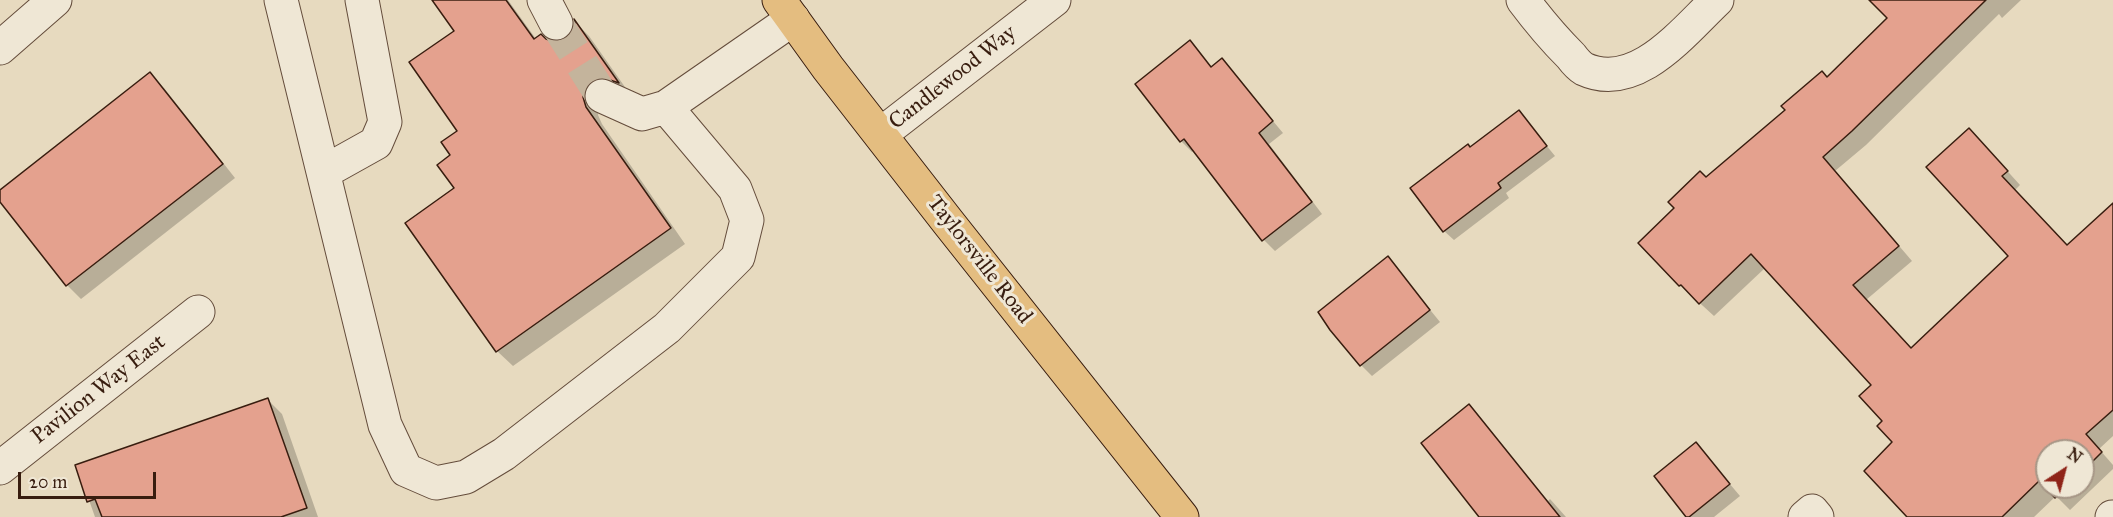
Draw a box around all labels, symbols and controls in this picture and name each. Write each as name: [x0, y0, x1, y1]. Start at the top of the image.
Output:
street label: Candlewood Way: [884, 20, 1022, 136]
street label: Taylorsville Road: [921, 191, 1037, 329]
street label: Pavilion Way East: [27, 330, 171, 450]
north arrow: [2035, 439, 2095, 499]
text: N: [2064, 444, 2086, 467]
scale bar: [21, 460, 159, 498]
text: 20 m: [29, 471, 67, 493]

